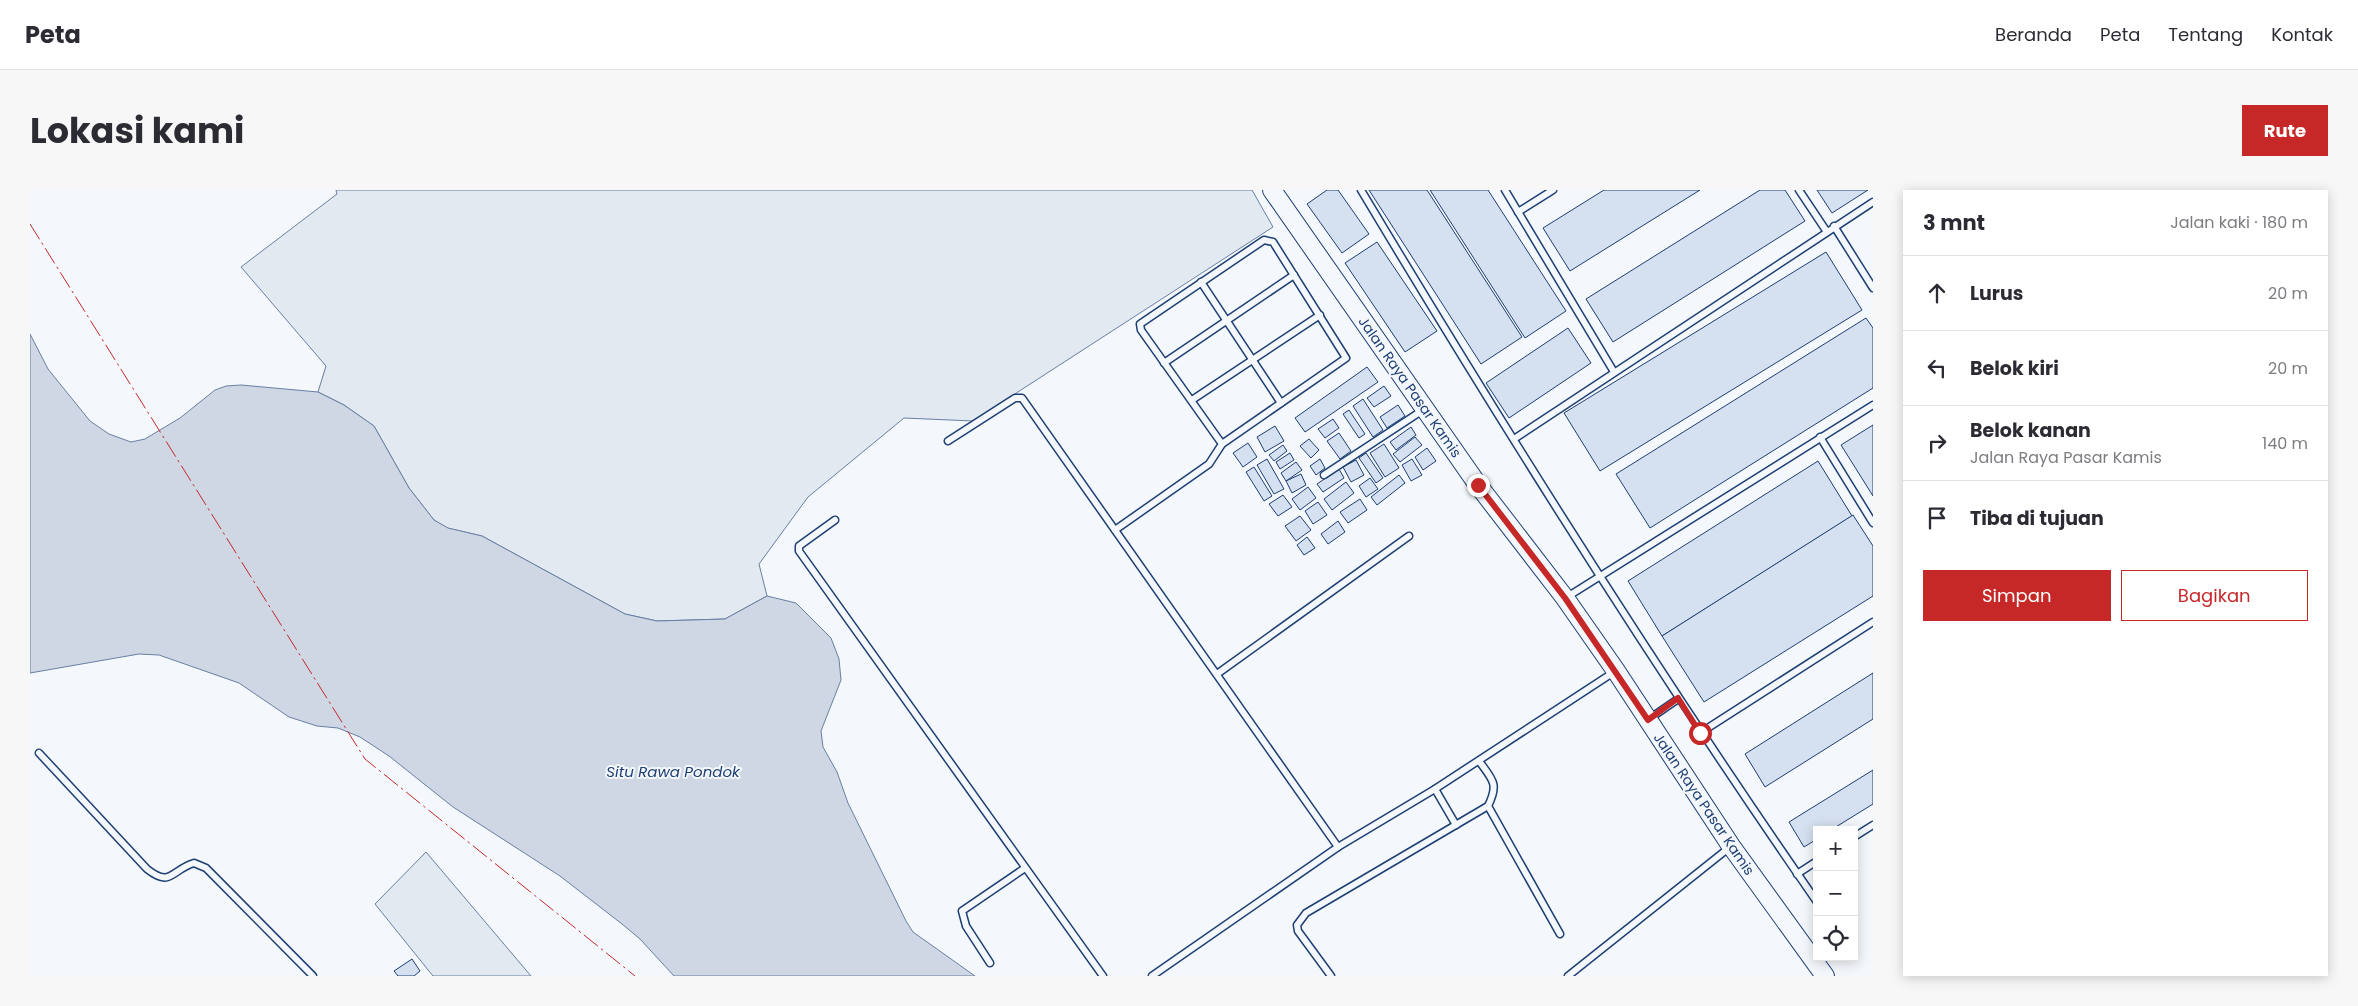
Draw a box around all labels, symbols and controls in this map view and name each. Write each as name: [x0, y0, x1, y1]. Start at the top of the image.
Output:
text: Peta: [25, 18, 81, 51]
text: Beranda: [1995, 22, 2072, 47]
text: Peta: [2100, 22, 2140, 47]
text: Tentang: [2168, 22, 2243, 47]
text: Kontak: [2271, 22, 2333, 47]
button: Rute: [2242, 105, 2328, 156]
text: Lokasi kami: [30, 106, 244, 155]
text: 3 mnt: [1923, 208, 1985, 237]
text: Jalan kaki · 180 m: [2170, 211, 2308, 234]
icon: ahead: [1923, 279, 1951, 307]
text: Lurus: [1970, 280, 2023, 307]
text: 20 m: [2268, 282, 2308, 305]
street label: Jalan Raya Pasar Kamis: [1354, 313, 1466, 461]
icon: left: [1923, 354, 1951, 382]
text: Belok kiri: [1970, 355, 2059, 382]
text: 20 m: [2268, 357, 2308, 380]
text: Belok kanan: [1970, 417, 2091, 444]
icon: right: [1923, 429, 1951, 457]
text: 140 m: [2262, 432, 2308, 455]
text: Jalan Raya Pasar Kamis: [1970, 446, 2162, 469]
route end: [1467, 474, 1490, 497]
icon: arrive: [1923, 504, 1951, 532]
text: Tiba di tujuan: [1970, 505, 2104, 532]
button: Simpan: [1923, 570, 2111, 621]
button: Bagikan: [2121, 570, 2308, 621]
route start: [1689, 722, 1712, 745]
street label: Jalan Raya Pasar Kamis: [1649, 729, 1759, 879]
water label: Situ Rawa Pondok: [606, 761, 741, 782]
map controls: [1813, 826, 1858, 961]
button: +: [1813, 826, 1858, 871]
button: −: [1813, 871, 1858, 916]
button: locate: [1813, 916, 1858, 961]

